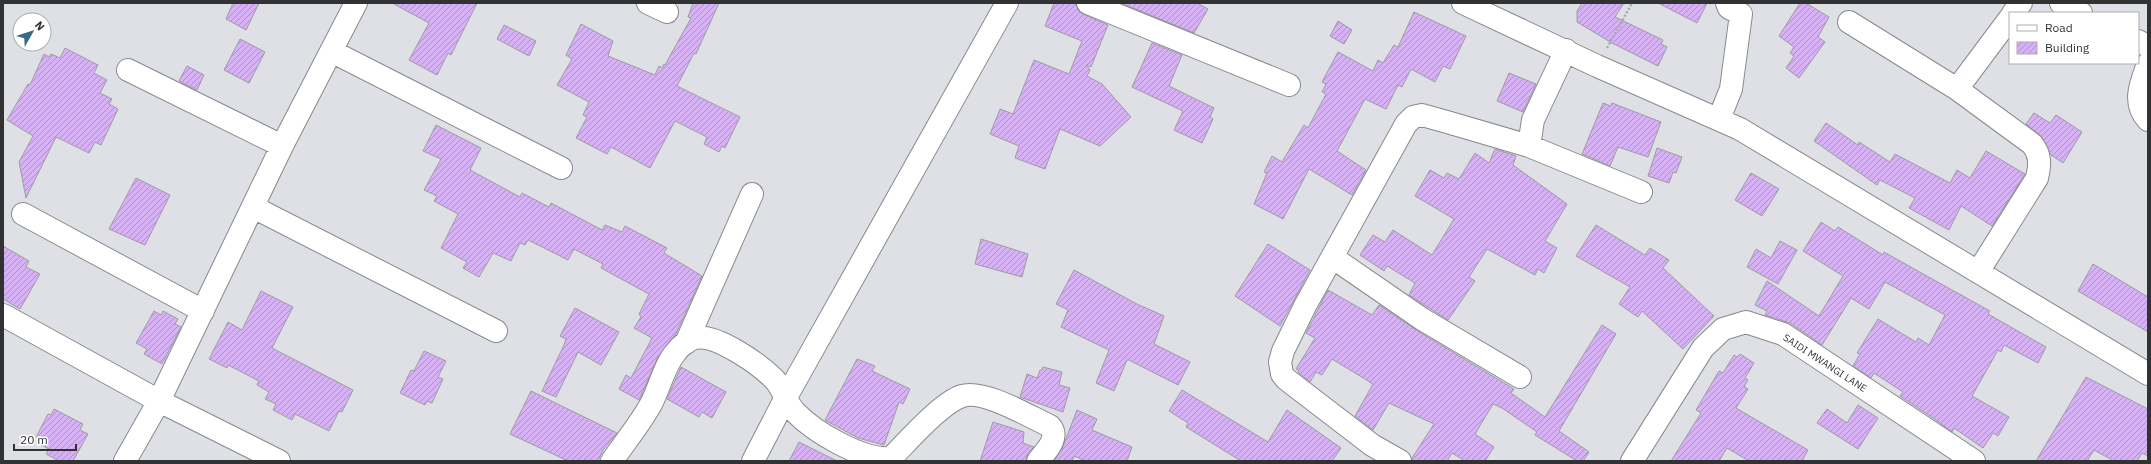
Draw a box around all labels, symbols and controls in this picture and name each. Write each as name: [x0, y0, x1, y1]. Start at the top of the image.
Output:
north arrow: [12, 12, 52, 52]
legend: [2009, 12, 2139, 64]
text: N: [32, 18, 48, 33]
text: Road: [2045, 20, 2073, 35]
text: Building: [2045, 40, 2090, 55]
street label: SAIDI MWANGI LANE: [1781, 331, 1870, 395]
scale bar: [14, 426, 76, 452]
text: 20 m: [20, 432, 48, 447]

